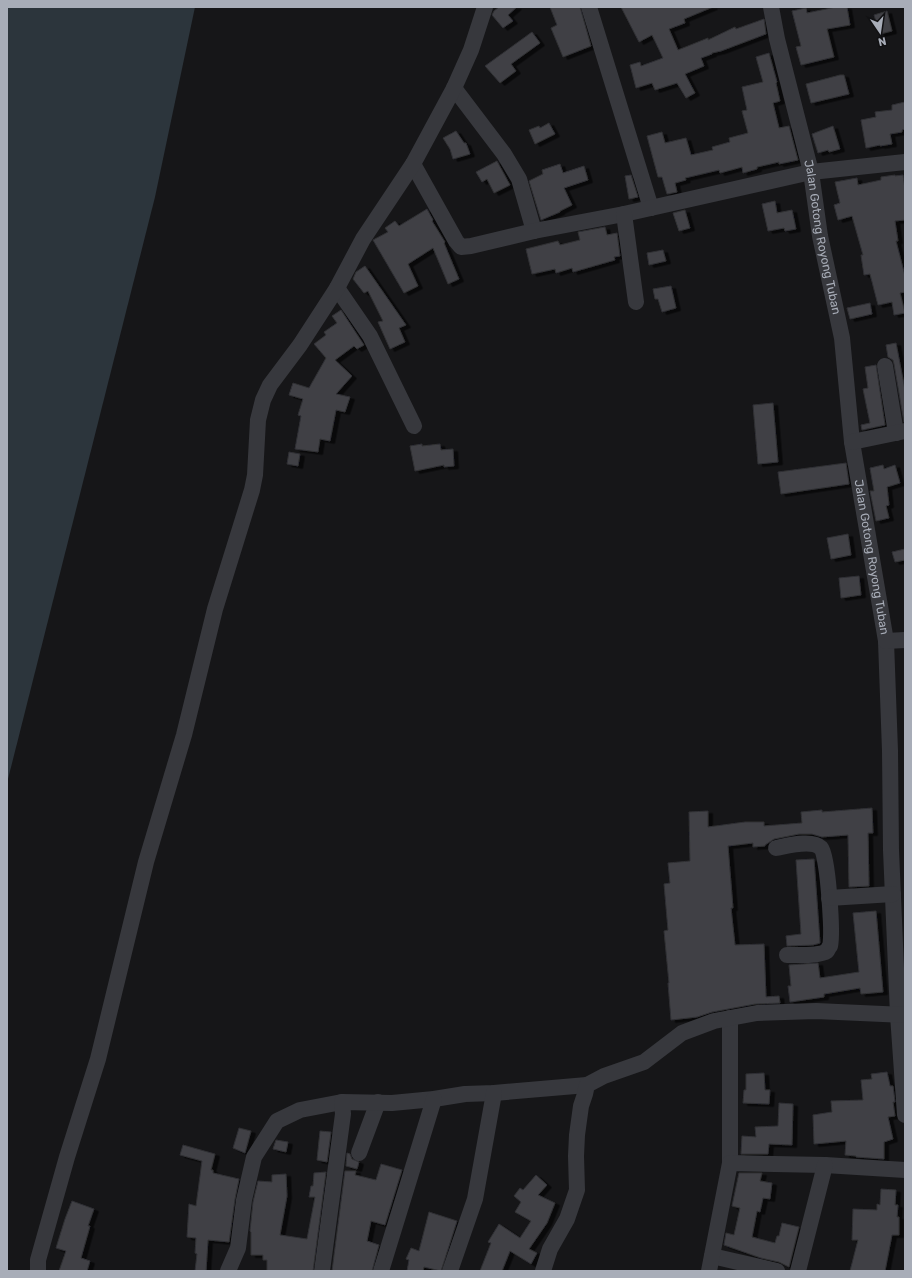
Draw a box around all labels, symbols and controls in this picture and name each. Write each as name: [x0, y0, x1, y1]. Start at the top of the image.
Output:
north arrow: [860, 12, 900, 52]
text: N: [877, 34, 887, 48]
street label: Jalan Gotong Royong Tuban: [801, 158, 844, 316]
street label: Jalan Gotong Royong Tuban: [852, 478, 892, 636]

